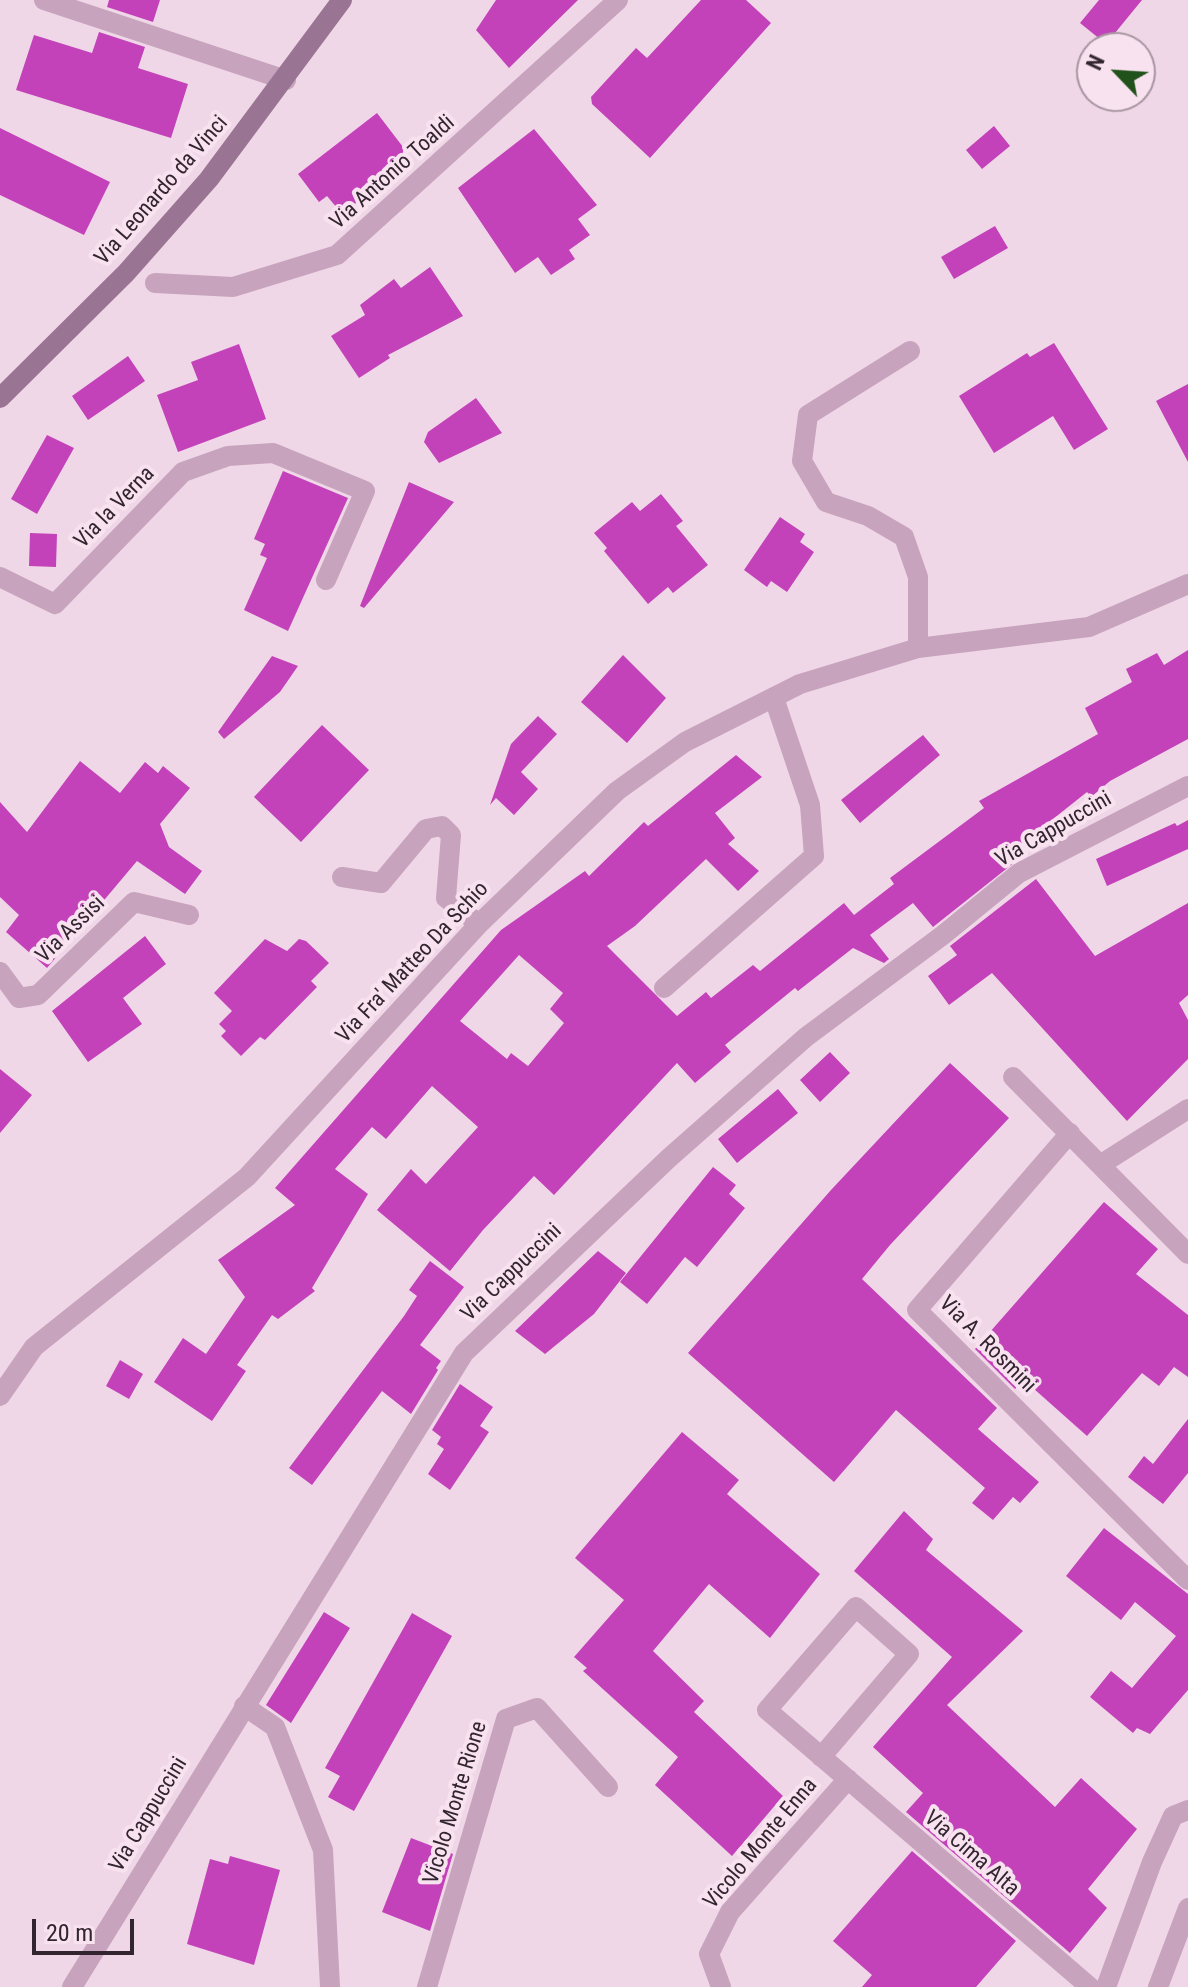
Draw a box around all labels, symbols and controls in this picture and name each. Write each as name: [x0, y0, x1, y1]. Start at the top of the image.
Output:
north arrow: [1076, 32, 1156, 112]
text: N: [1081, 51, 1110, 74]
street label: Via Antonio Toaldi: [325, 110, 461, 236]
street label: Via Leonardo da Vinci: [90, 111, 234, 271]
street label: Via la Verna: [69, 462, 161, 554]
street label: Via Cappuccini: [991, 786, 1117, 874]
street label: Via Fra' Matteo Da Schio: [331, 877, 495, 1049]
street label: Via Assisi: [31, 891, 111, 969]
street label: Via Cappuccini: [456, 1219, 568, 1327]
street label: Via A. Rosmini: [933, 1291, 1041, 1399]
street label: Vicolo Monte Rione: [419, 1718, 493, 1888]
street label: Via Cappuccini: [104, 1753, 194, 1877]
street label: Vicolo Monte Enna: [699, 1773, 823, 1915]
street label: Via Cima Alta: [918, 1806, 1024, 1902]
scale bar: [36, 1903, 138, 1953]
text: 20 m: [46, 1919, 93, 1947]

